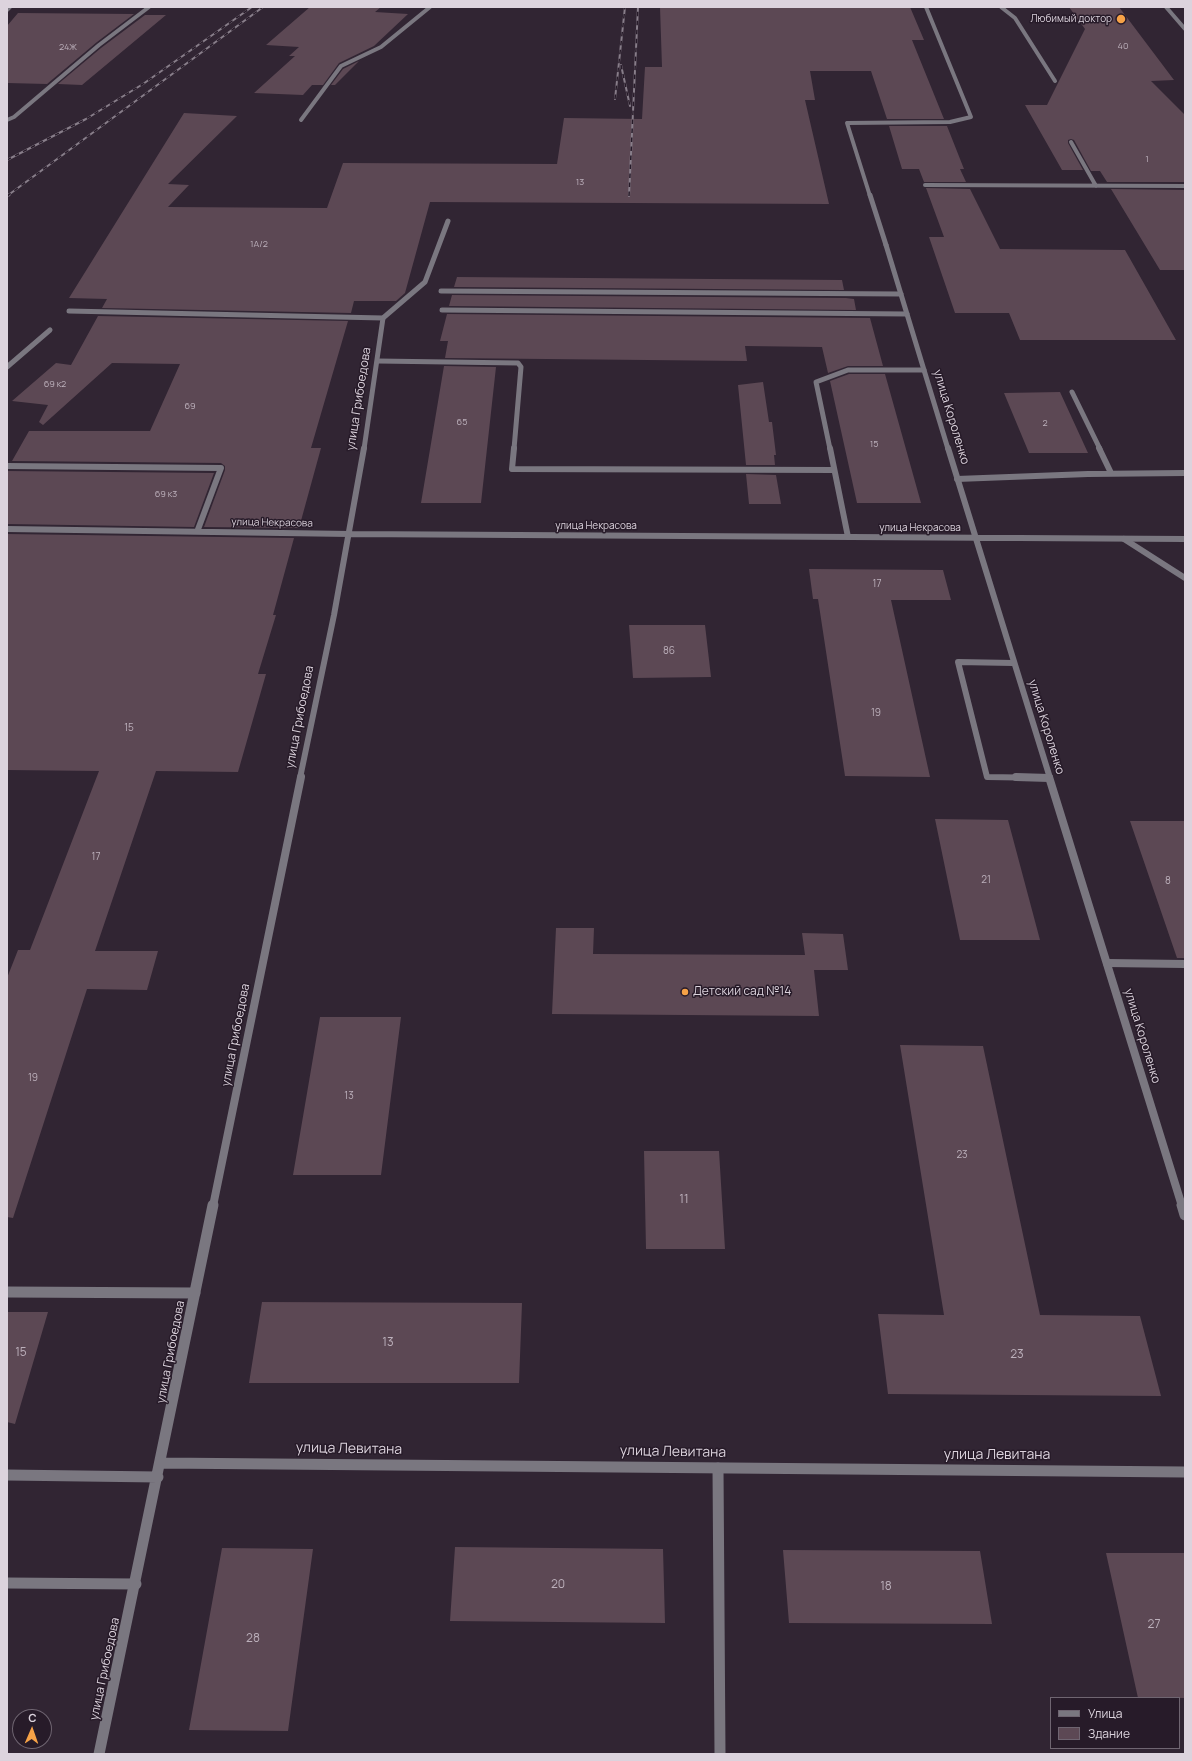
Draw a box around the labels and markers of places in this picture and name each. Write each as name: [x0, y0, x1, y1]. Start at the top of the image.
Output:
place label: Любимый доктор: [1031, 13, 1112, 25]
marker: Любимый доктор: [1115, 13, 1127, 25]
place label: Детский сад №14: [693, 985, 791, 999]
marker: Детский сад №14: [680, 987, 690, 997]

